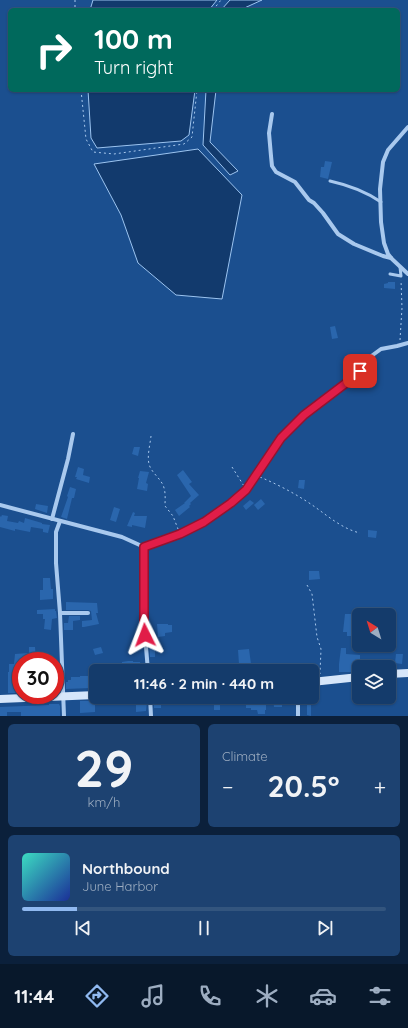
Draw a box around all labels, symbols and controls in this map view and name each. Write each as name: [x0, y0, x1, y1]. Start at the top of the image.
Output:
text: 100 m: [94, 21, 173, 56]
icon: right: [28, 24, 80, 76]
text: Turn right: [94, 56, 174, 79]
pin: [343, 354, 377, 388]
icon: arrive: [349, 360, 371, 382]
north arrow: [352, 608, 396, 652]
map controls: [352, 608, 396, 704]
position arrow: [124, 614, 166, 656]
speed limit sign: 30: [12, 652, 64, 704]
button: layers: [352, 660, 396, 704]
text: 11:46 · 2 min · 440 m: [134, 674, 274, 693]
text: 29: [74, 735, 134, 800]
text: Climate: [222, 748, 268, 764]
text: 20.5°: [268, 767, 340, 805]
text: −: [222, 773, 233, 801]
text: +: [374, 773, 386, 801]
text: km/h: [88, 794, 120, 810]
text: Northbound: [82, 859, 170, 878]
text: June Harbor: [82, 878, 158, 894]
icon: previous: [72, 917, 94, 939]
icon: pause: [193, 917, 215, 939]
icon: next: [314, 917, 336, 939]
icon: directions: [83, 982, 111, 1010]
icon: music: [139, 982, 167, 1010]
icon: phone: [196, 982, 224, 1010]
icon: climate: [253, 982, 281, 1010]
icon: car: [309, 982, 337, 1010]
icon: filters: [366, 982, 394, 1010]
text: 11:44: [14, 985, 54, 1008]

